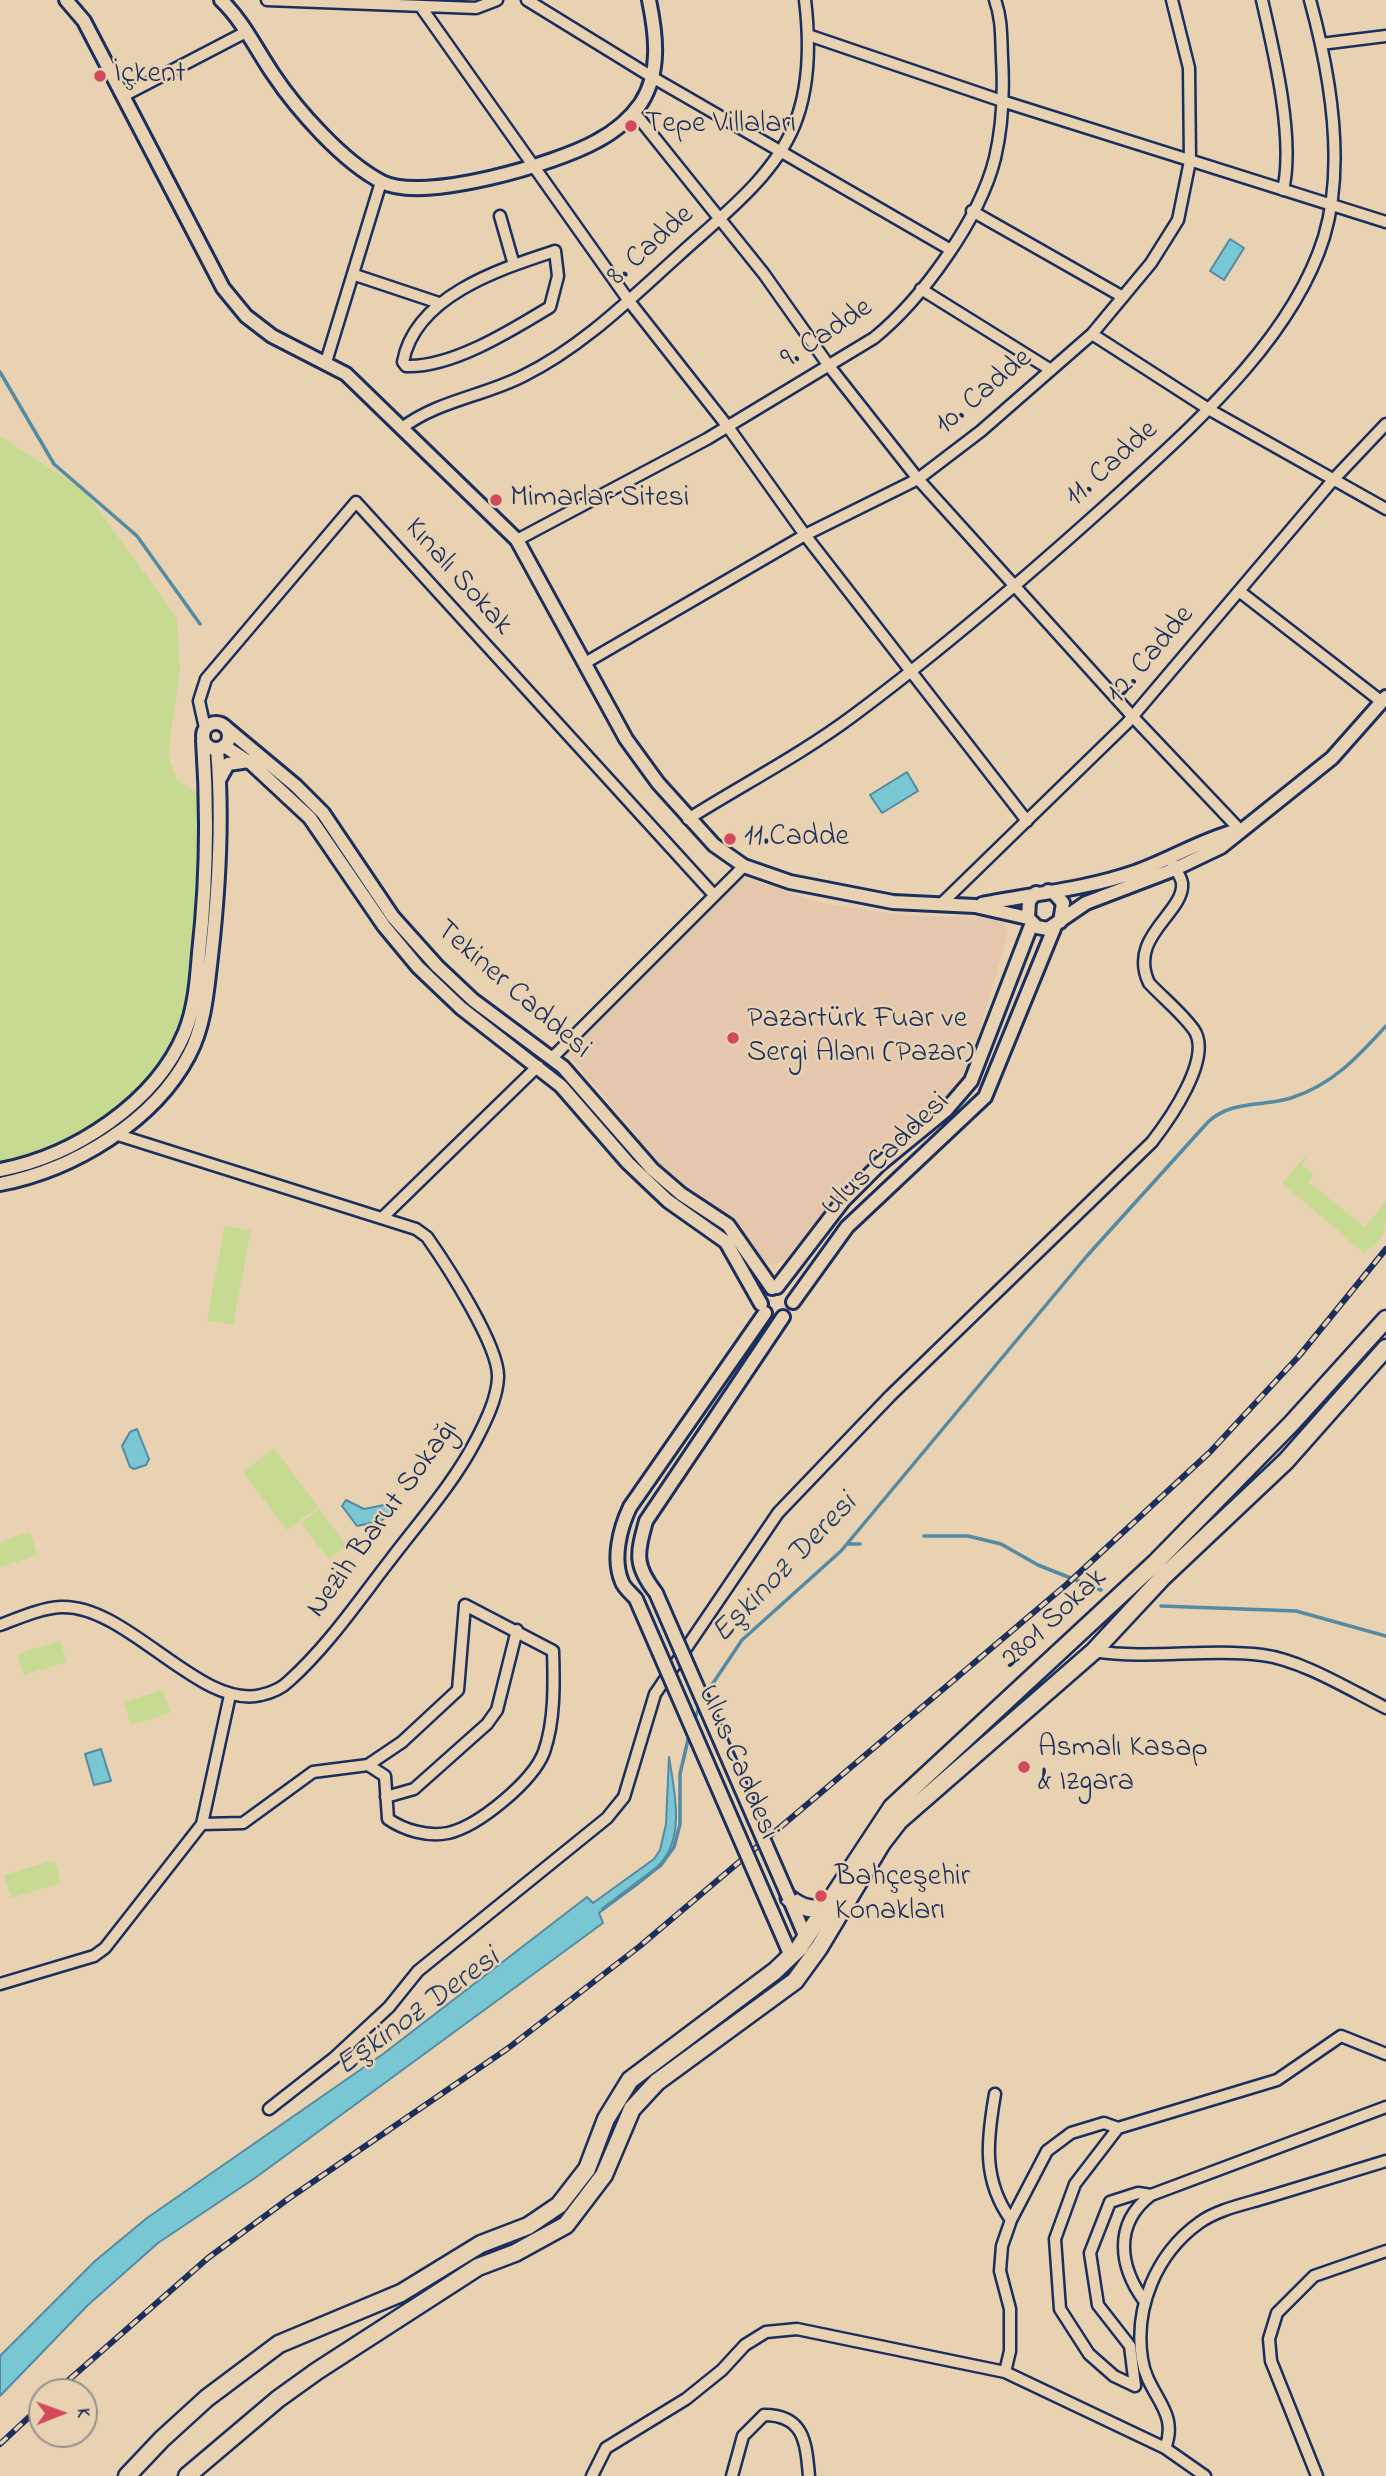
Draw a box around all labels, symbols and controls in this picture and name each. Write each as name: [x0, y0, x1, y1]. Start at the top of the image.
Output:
place label: İçkent: [114, 58, 186, 94]
marker: İçkent: [92, 68, 108, 84]
place label: Tepe Villaları: [645, 108, 796, 144]
marker: Tepe Villaları: [623, 118, 639, 134]
street label: 8. Cadde: [601, 199, 703, 295]
street label: 9. Cadde: [775, 291, 881, 379]
street label: 10. Cadde: [929, 342, 1041, 444]
street label: 11. Cadde: [1059, 414, 1167, 516]
place label: Mimarlar Sitesi: [510, 482, 689, 518]
marker: Mimarlar Sitesi: [488, 492, 504, 508]
street label: Kınalı Sokak: [395, 512, 519, 644]
street label: 12. Cadde: [1100, 599, 1204, 713]
place label: 11.Cadde: [744, 821, 849, 857]
marker: 11.Cadde: [722, 831, 738, 847]
street label: Tekiner Caddesi: [427, 914, 597, 1068]
place label: Pazartürk Fuar ve Sergi Alanı (Pazar): [747, 1003, 974, 1074]
marker: Pazartürk Fuar ve Sergi Alanı (Pazar): [725, 1030, 741, 1046]
street label: Ulus Caddesi: [815, 1086, 959, 1226]
street label: Nezih Barut Sokağı: [300, 1414, 468, 1626]
water label: Eşkinoz Deresi: [705, 1487, 867, 1653]
street label: 2801 Sokak: [994, 1562, 1116, 1678]
street label: Ulus Caddesi: [687, 1680, 785, 1846]
place label: Asmalı Kasap & Izgara: [1038, 1732, 1208, 1802]
marker: Asmalı Kasap & Izgara: [1016, 1759, 1032, 1775]
place label: Bahçeşehir Konakları: [835, 1861, 970, 1932]
marker: Bahçeşehir Konakları: [813, 1888, 829, 1904]
water label: Eşkinoz Deresi: [329, 1942, 509, 2086]
north arrow: [28, 2378, 98, 2448]
text: K: [69, 2408, 96, 2418]

